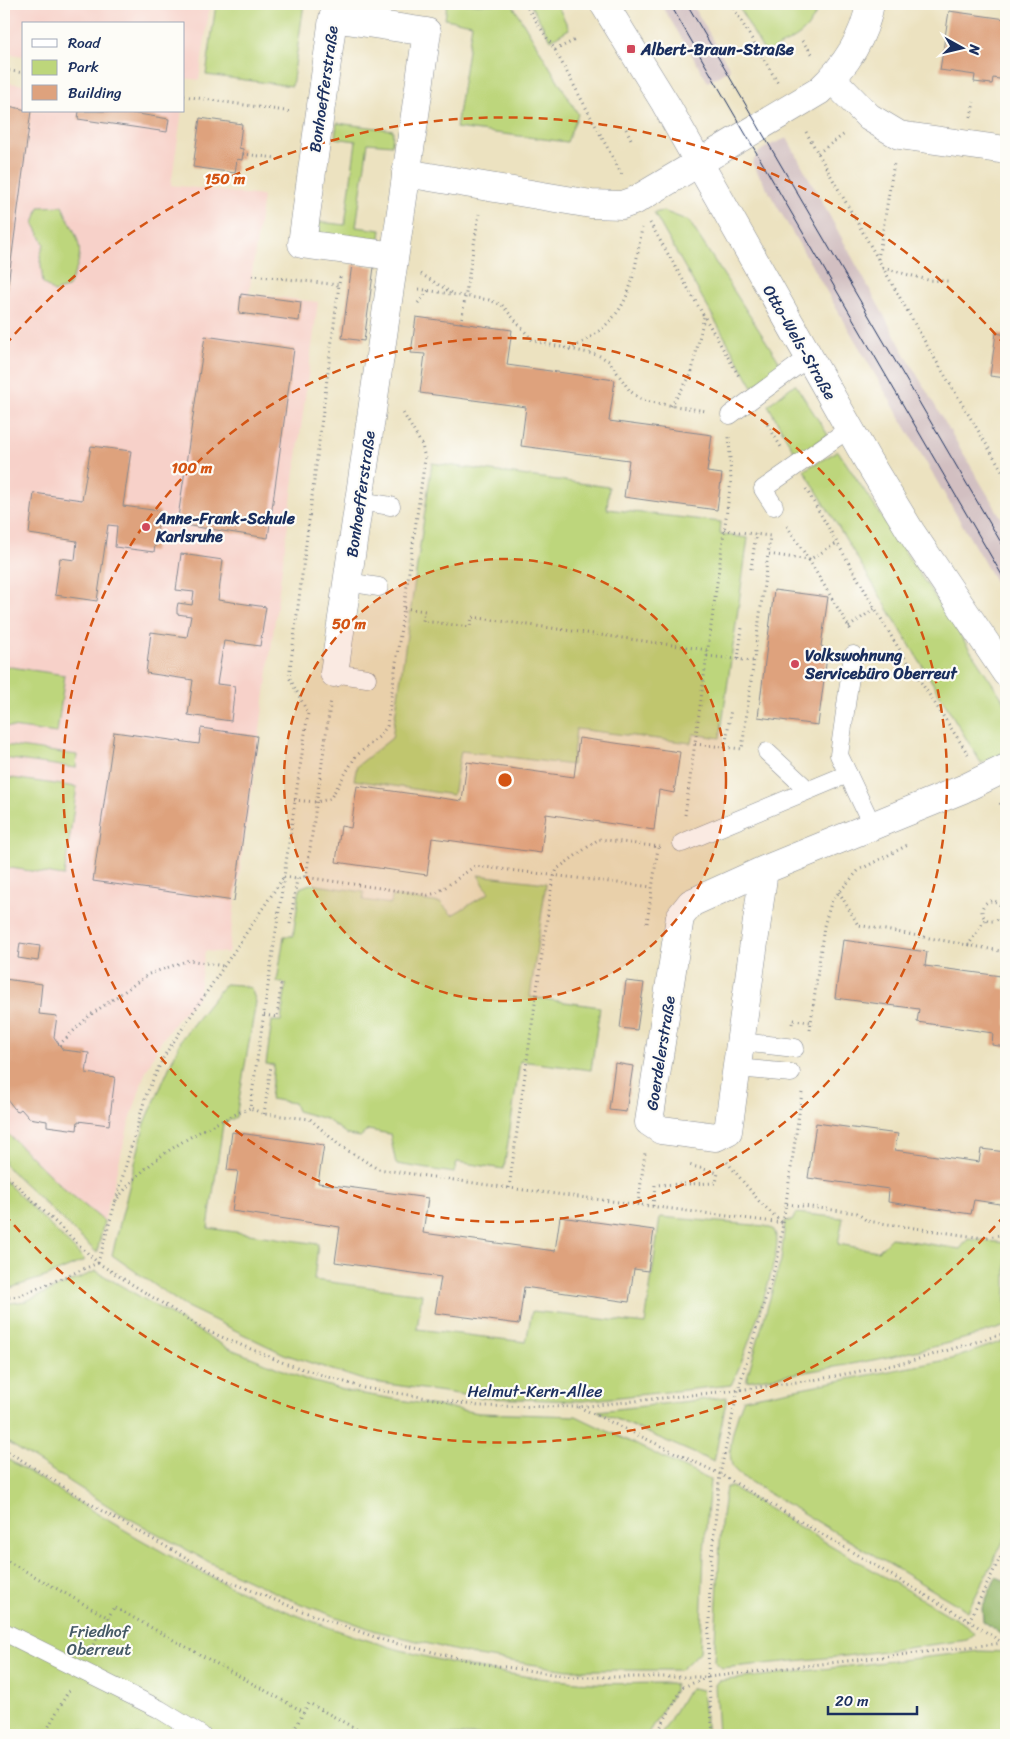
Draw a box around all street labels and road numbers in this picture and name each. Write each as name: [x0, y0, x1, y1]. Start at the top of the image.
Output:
street label: Bonhoefferstraße: [300, 24, 347, 154]
street label: Otto-Wels-Straße: [755, 279, 844, 406]
street label: Bonhoefferstraße: [337, 429, 384, 559]
street label: Goerdelerstraße: [637, 993, 684, 1112]
street label: Helmut-Kern-Allee: [468, 1377, 602, 1406]

